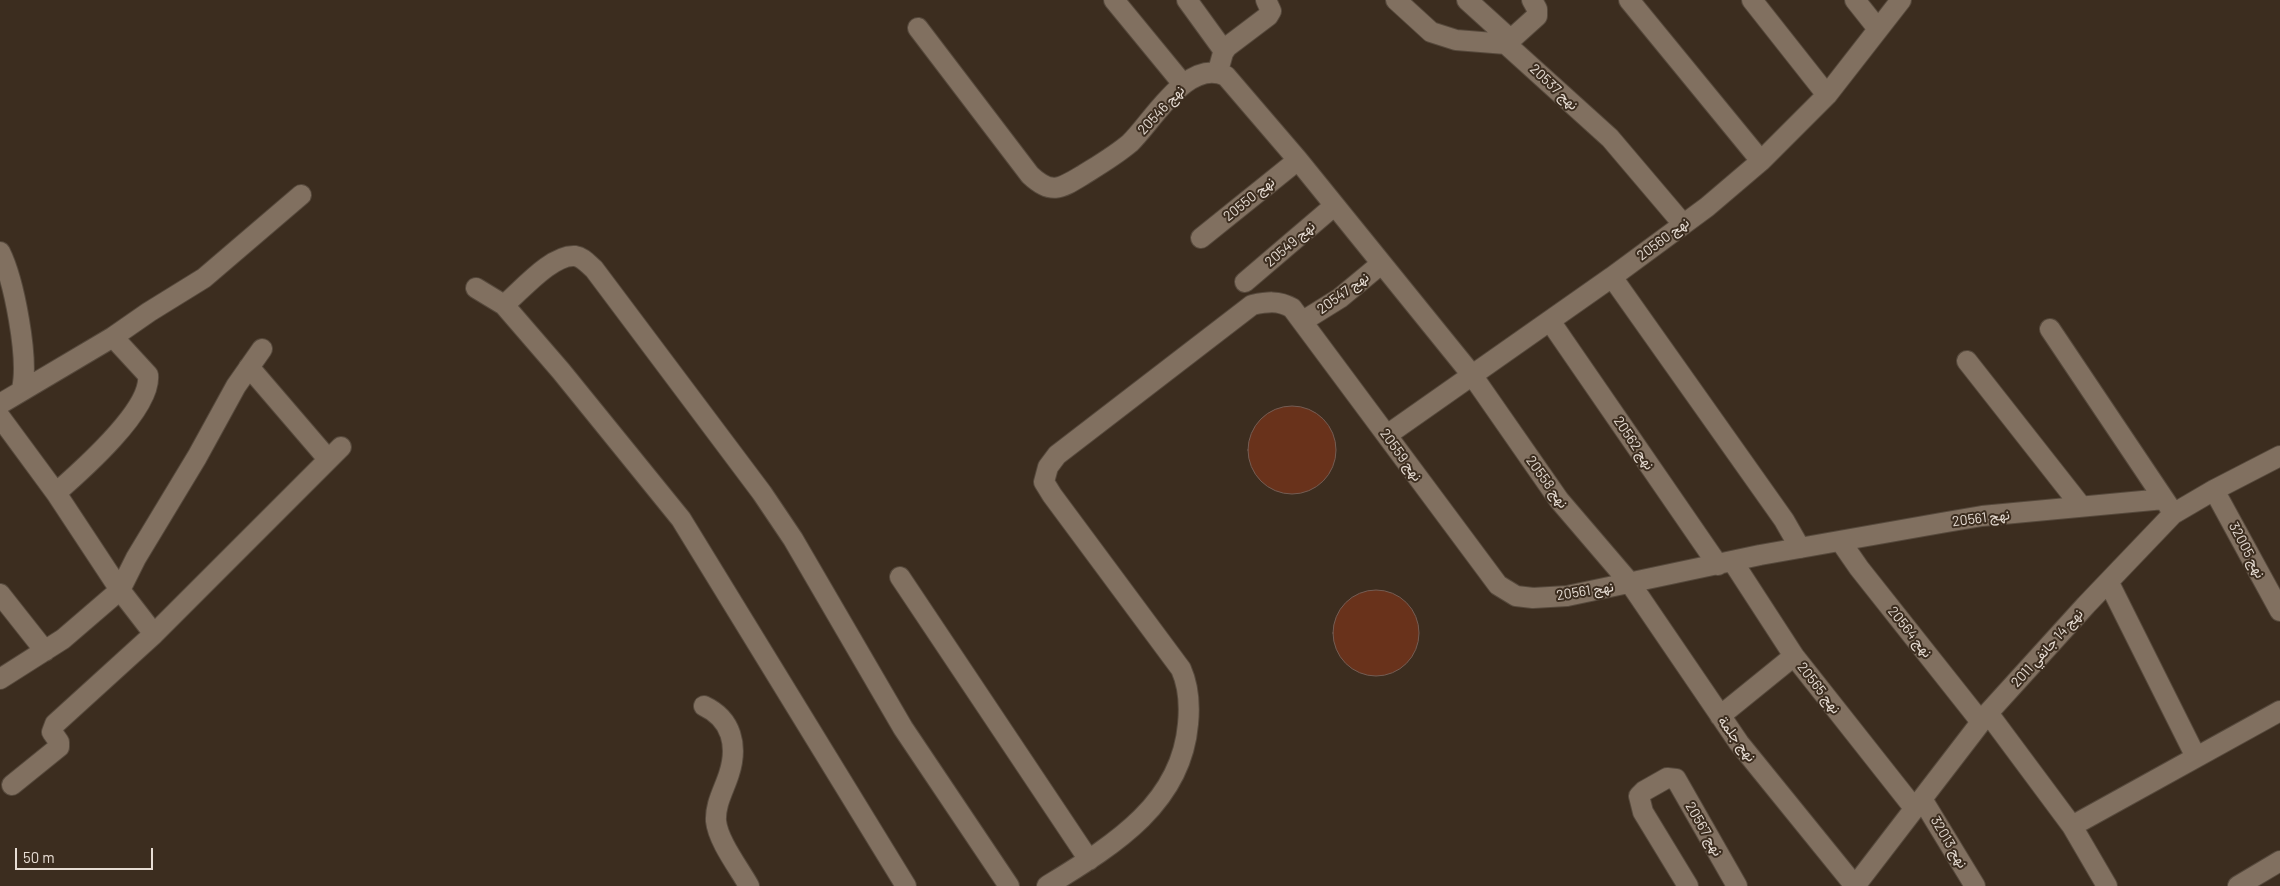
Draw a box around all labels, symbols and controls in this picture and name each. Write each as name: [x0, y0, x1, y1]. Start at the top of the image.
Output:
street label: نهج 20537: [1526, 60, 1582, 114]
street label: نهج 20546: [1134, 82, 1188, 138]
street label: نهج 20550: [1220, 173, 1278, 225]
street label: نهج 20560: [1634, 214, 1692, 264]
street label: نهج 20549: [1261, 218, 1319, 270]
street label: نهج 20547: [1314, 269, 1372, 317]
street label: نهج 20562: [1610, 413, 1658, 473]
street label: نهج 20559: [1376, 426, 1426, 484]
street label: نهج 20558: [1522, 453, 1572, 511]
street label: نهج 20561: [1951, 506, 2011, 530]
street label: نهج 32005: [2225, 519, 2269, 581]
street label: نهج 20561: [1555, 578, 1615, 604]
street label: نهج 20564: [1884, 603, 1936, 661]
street label: نهج 14 جانفي 2011: [2007, 605, 2087, 691]
street label: نهج 20565: [1794, 659, 1844, 717]
street label: نهج جلمة: [1714, 713, 1760, 765]
street label: نهج 20567: [1682, 799, 1726, 859]
street label: نهج 32013: [1927, 813, 1971, 871]
scale bar: [18, 838, 155, 870]
text: 50 m: [23, 848, 55, 866]

